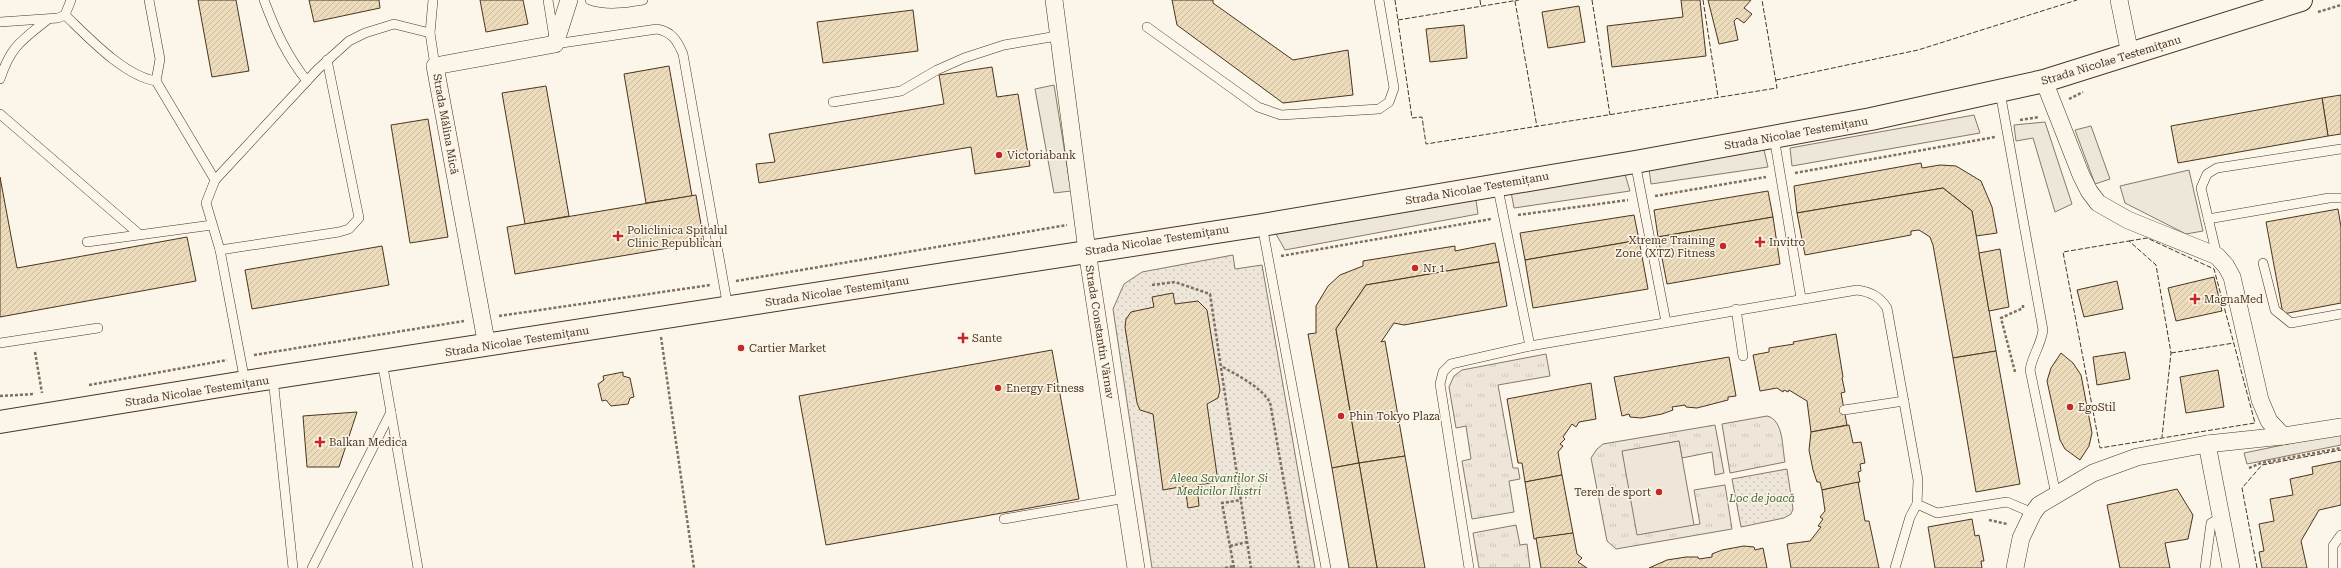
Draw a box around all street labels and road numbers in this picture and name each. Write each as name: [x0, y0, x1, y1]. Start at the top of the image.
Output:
street label: Strada Nicolae Testemițanu: [2040, 33, 2183, 89]
street label: Strada Mălina Mică: [430, 73, 461, 176]
street label: Strada Nicolae Testemițanu: [1723, 114, 1869, 154]
street label: Strada Nicolae Testemițanu: [1404, 169, 1550, 209]
street label: Strada Nicolae Testemițanu: [1084, 223, 1230, 259]
street label: Strada Constantin Vârnav: [1083, 264, 1117, 400]
street label: Strada Nicolae Testemițanu: [764, 274, 910, 310]
street label: Strada Nicolae Testemițanu: [444, 324, 590, 360]
street label: Strada Nicolae Testemițanu: [124, 374, 270, 410]

